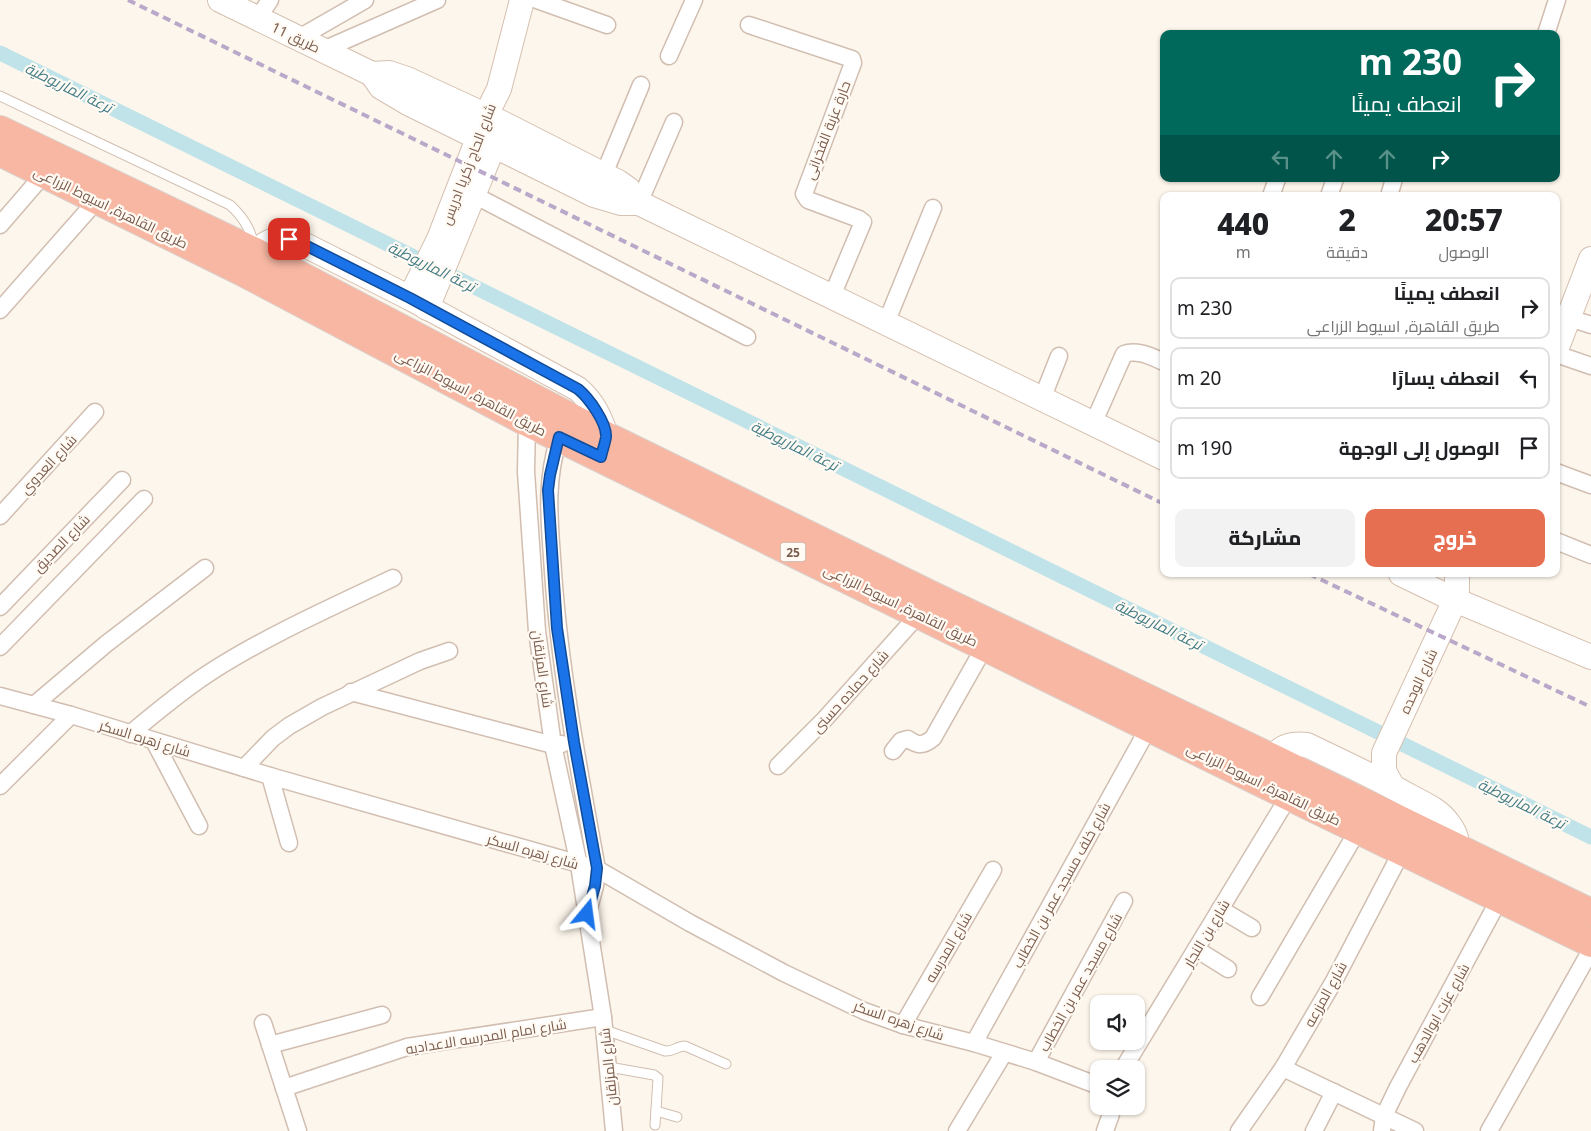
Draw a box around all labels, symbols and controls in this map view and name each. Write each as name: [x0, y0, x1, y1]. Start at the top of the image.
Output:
street label: طريق 11: [269, 17, 323, 57]
text: 230 m: [1359, 38, 1462, 85]
icon: right: [1480, 50, 1545, 115]
water label: ترعة الماريوطية: [22, 57, 119, 118]
street label: حارة عزبة الفخرانى: [799, 78, 855, 182]
text: انعطف يمينًا: [1351, 88, 1462, 118]
street label: شارع الحاج زكريا ادريس: [436, 101, 500, 227]
icon: left: [1267, 145, 1295, 173]
icon: ahead: [1320, 145, 1348, 173]
icon: ahead: [1373, 145, 1401, 173]
icon: right: [1426, 145, 1454, 173]
street label: طريق القاهرة, اسيوط الزراعى: [31, 161, 191, 253]
text: 2: [1338, 199, 1356, 240]
text: 20:57: [1425, 199, 1503, 240]
text: 440: [1217, 203, 1269, 244]
pin: [268, 218, 310, 260]
icon: arrive: [275, 225, 303, 253]
water label: ترعة الماريوطية: [385, 236, 482, 297]
text: m: [1236, 241, 1251, 263]
text: دقيقة: [1326, 241, 1368, 263]
text: الوصول: [1438, 241, 1489, 263]
text: انعطف يمينًا: [1394, 280, 1500, 306]
icon: right: [1515, 294, 1543, 322]
text: 230 m: [1177, 295, 1232, 321]
text: طريق القاهرة, اسيوط الزراعى: [1307, 315, 1500, 337]
street label: طريق القاهرة, اسيوط الزراعى: [392, 344, 550, 440]
icon: left: [1515, 364, 1543, 392]
text: 20 m: [1177, 365, 1221, 391]
text: انعطف يسارًا: [1391, 365, 1500, 391]
water label: ترعة الماريوطية: [748, 415, 845, 476]
street label: شارع العدوي: [15, 430, 83, 500]
icon: arrive: [1515, 434, 1543, 462]
text: 190 m: [1177, 435, 1232, 461]
text: الوصول إلى الوجهة: [1339, 435, 1500, 461]
button: مشاركة: [1175, 509, 1355, 567]
button: خروج: [1365, 509, 1545, 567]
street label: شارع الصديق: [28, 510, 94, 576]
road number: 25: [780, 542, 806, 562]
street label: طريق القاهرة, اسيوط الزراعى: [821, 559, 981, 651]
water label: ترعة الماريوطية: [1112, 594, 1209, 655]
street label: شارع المزلقان: [528, 629, 558, 709]
street label: شارع حماده حسنى: [807, 645, 893, 737]
street label: شارع الوحده: [1395, 645, 1441, 717]
street label: شارع زهره السكر: [96, 715, 193, 761]
street label: طريق القاهرة, اسيوط الزراعى: [1184, 738, 1344, 830]
water label: ترعة الماريوطية: [1475, 773, 1572, 834]
street label: شارع خلف مسجد عمر بن الخطاب: [1008, 799, 1114, 971]
street label: شارع زهره السكر: [484, 829, 581, 873]
position arrow: [560, 887, 612, 939]
street label: شارع بن النجار: [1178, 896, 1234, 971]
street label: شارع المدرسه: [920, 908, 976, 986]
street label: شارع مسجد عمر بن الخطاب: [1034, 909, 1126, 1055]
street label: شارع المزرعه: [1299, 958, 1351, 1030]
street label: شارع عزت ابوالدهب: [1403, 960, 1473, 1066]
street label: شارع زهره السكر: [850, 995, 947, 1044]
map controls: [1090, 995, 1145, 1115]
button: sound: [1090, 995, 1145, 1050]
street label: شارع امام المدرسه الاعداديه: [404, 1014, 568, 1059]
street label: شارع المزلقان: [594, 1027, 622, 1107]
button: layers: [1090, 1060, 1145, 1115]

